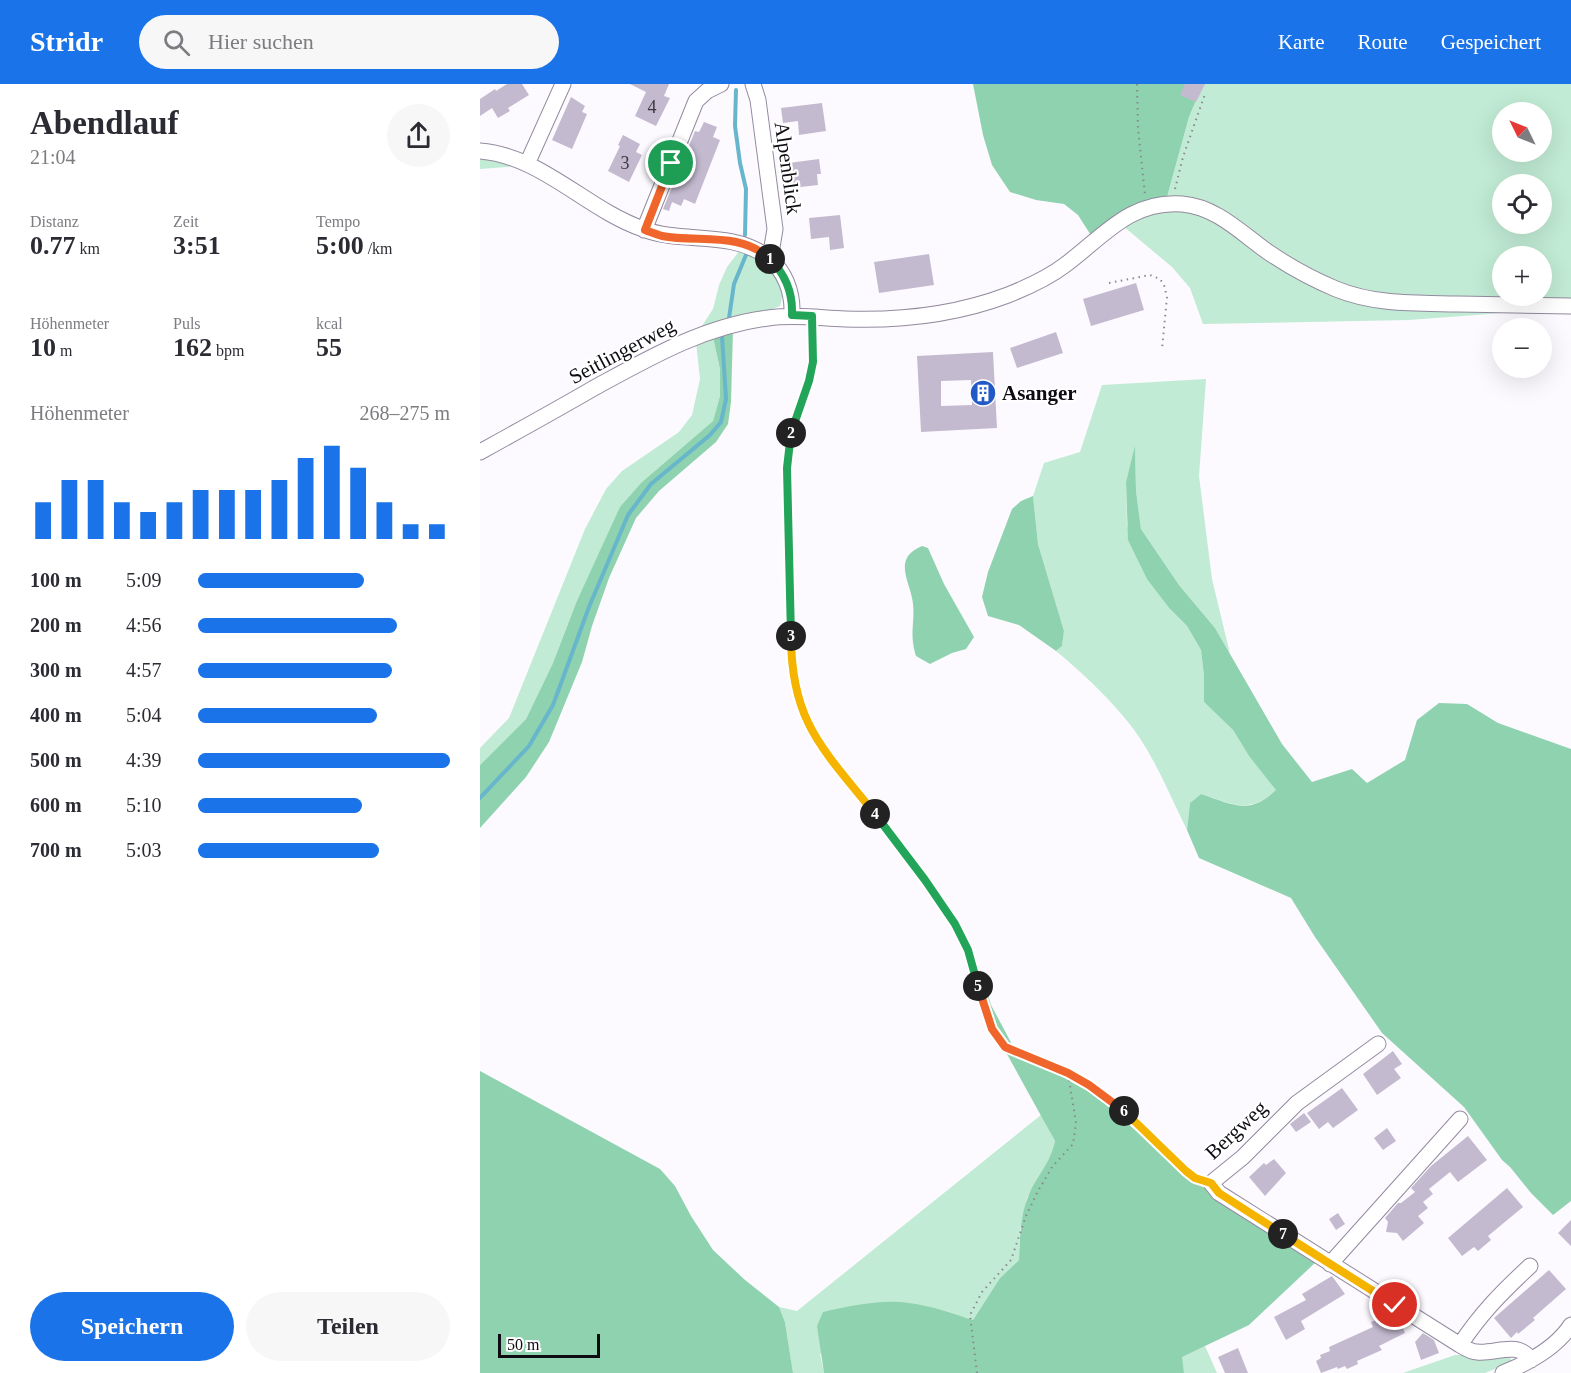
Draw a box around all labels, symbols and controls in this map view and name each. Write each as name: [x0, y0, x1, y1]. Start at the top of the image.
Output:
search box: [139, 15, 559, 69]
text: Stridr: [30, 26, 103, 57]
icon: search: [160, 26, 193, 59]
text: Hier suchen: [208, 29, 314, 54]
text: Karte: [1278, 30, 1325, 54]
text: Route: [1358, 30, 1408, 54]
text: Gespeichert: [1441, 30, 1541, 54]
house number: 4: [648, 97, 657, 117]
north arrow: [1492, 102, 1552, 162]
map controls: [1492, 102, 1552, 378]
button: share: [387, 104, 450, 167]
text: Abendlauf: [30, 105, 179, 141]
street label: Alpenblick: [770, 120, 806, 216]
pin: [645, 137, 696, 188]
text: 21:04: [30, 146, 76, 168]
icon: arrive: [654, 146, 687, 179]
house number: 3: [621, 153, 630, 173]
button: locate: [1492, 174, 1552, 234]
text: Distanz: [30, 213, 79, 230]
text: Zeit: [173, 213, 199, 230]
text: Tempo: [316, 213, 360, 230]
text: 0.77: [30, 231, 76, 260]
text: 3:51: [173, 231, 221, 260]
text: 5:00: [316, 231, 364, 260]
text: km: [76, 240, 100, 257]
text: /km: [364, 240, 393, 257]
pin: 1: [755, 244, 785, 274]
button: +: [1492, 246, 1552, 306]
text: 1: [766, 250, 774, 267]
street label: Seitlingerweg: [565, 313, 680, 389]
text: Höhenmeter: [30, 315, 109, 332]
text: Puls: [173, 315, 201, 332]
text: kcal: [316, 315, 343, 332]
button: −: [1492, 318, 1552, 378]
text: 10: [30, 333, 56, 362]
text: 162: [173, 333, 212, 362]
text: 55: [316, 333, 342, 362]
text: m: [56, 342, 72, 359]
text: bpm: [212, 342, 244, 359]
building icon: Asanger: [968, 378, 998, 408]
place label: Asanger: [1002, 381, 1077, 405]
text: Höhenmeter: [30, 402, 129, 424]
text: 268–275 m: [359, 402, 450, 424]
pin: 2: [776, 418, 806, 448]
text: 2: [787, 424, 795, 441]
text: 100 m: [30, 569, 82, 591]
text: 5:09: [126, 569, 162, 591]
text: 200 m: [30, 614, 82, 636]
text: 4:56: [126, 614, 162, 636]
pin: 3: [776, 621, 806, 651]
text: 3: [787, 627, 795, 644]
text: 300 m: [30, 659, 82, 681]
text: 4:57: [126, 659, 162, 681]
text: 400 m: [30, 704, 82, 726]
text: 5:04: [126, 704, 162, 726]
text: 500 m: [30, 749, 82, 771]
text: 4:39: [126, 749, 162, 771]
text: 600 m: [30, 794, 82, 816]
text: 5:10: [126, 794, 162, 816]
pin: 4: [860, 799, 890, 829]
text: 4: [871, 805, 879, 822]
text: 700 m: [30, 839, 82, 861]
text: 5:03: [126, 839, 162, 861]
pin: 5: [963, 971, 993, 1001]
text: 5: [974, 977, 982, 994]
street label: Bergweg: [1200, 1095, 1272, 1165]
pin: 6: [1109, 1096, 1139, 1126]
text: 6: [1120, 1102, 1128, 1119]
pin: 7: [1268, 1219, 1298, 1249]
text: 7: [1279, 1225, 1287, 1242]
pin: [1369, 1279, 1420, 1330]
icon: check: [1378, 1288, 1411, 1321]
button: Speichern: [30, 1292, 234, 1361]
button: Teilen: [246, 1292, 450, 1361]
scale bar: [498, 1331, 600, 1358]
text: 50 m: [507, 1336, 539, 1353]

